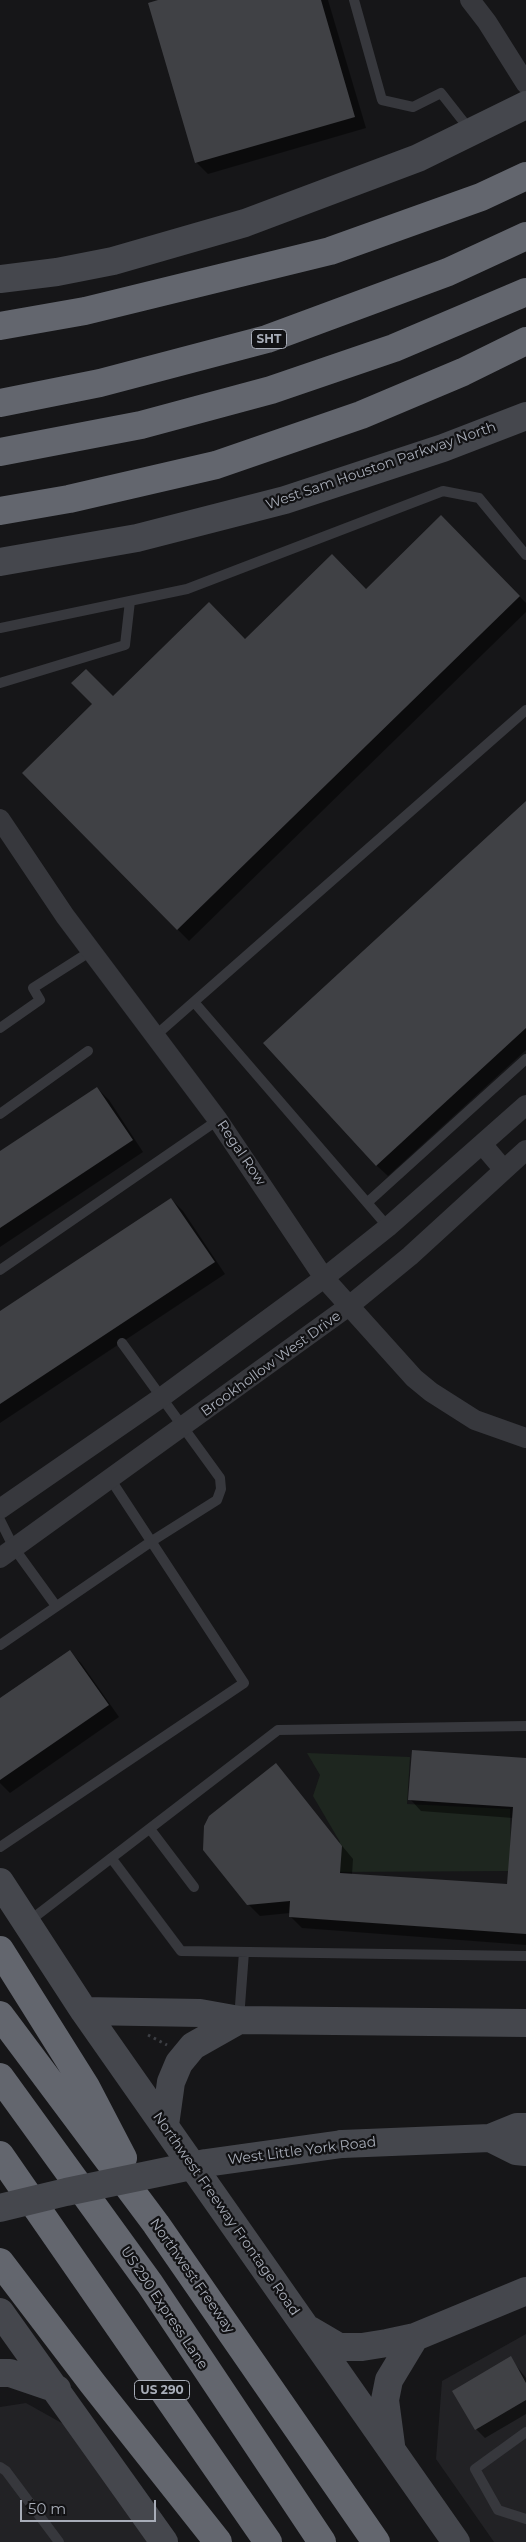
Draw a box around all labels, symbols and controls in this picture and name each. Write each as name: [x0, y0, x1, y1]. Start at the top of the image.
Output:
road number: SHT: [252, 329, 286, 348]
street label: West Sam Houston Parkway North: [264, 419, 498, 513]
street label: Regal Row: [213, 1117, 269, 1189]
street label: Brookhollow West Drive: [198, 1308, 344, 1420]
street label: Northwest Freeway Frontage Road: [149, 2109, 303, 2319]
street label: West Little York Road: [227, 2134, 377, 2168]
street label: Northwest Freeway: [146, 2215, 238, 2337]
street label: US 290 Express Lane: [117, 2243, 211, 2373]
road number: US 290: [134, 2380, 190, 2400]
scale bar: [22, 2490, 159, 2522]
text: 50 m: [28, 2499, 66, 2518]

